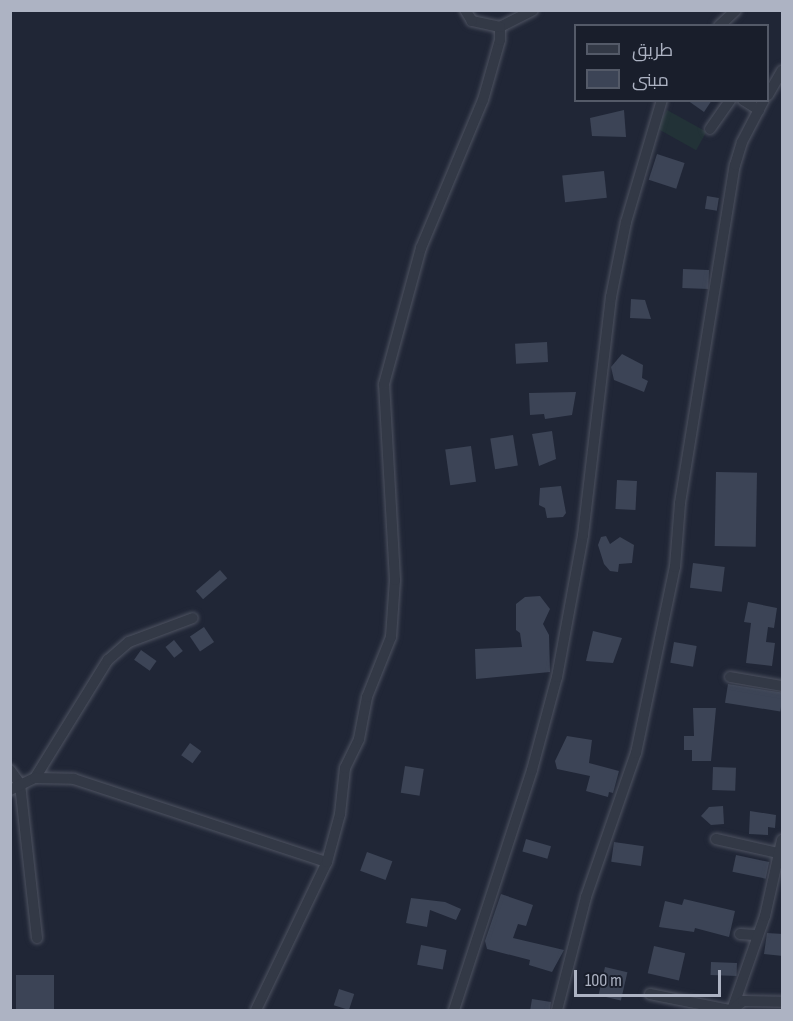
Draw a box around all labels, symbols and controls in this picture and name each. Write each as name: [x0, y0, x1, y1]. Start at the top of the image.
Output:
legend: [574, 24, 769, 102]
text: طريق: [632, 40, 673, 61]
text: مبنى: [632, 70, 669, 91]
scale bar: [577, 958, 724, 996]
text: 100 m: [585, 970, 622, 991]

